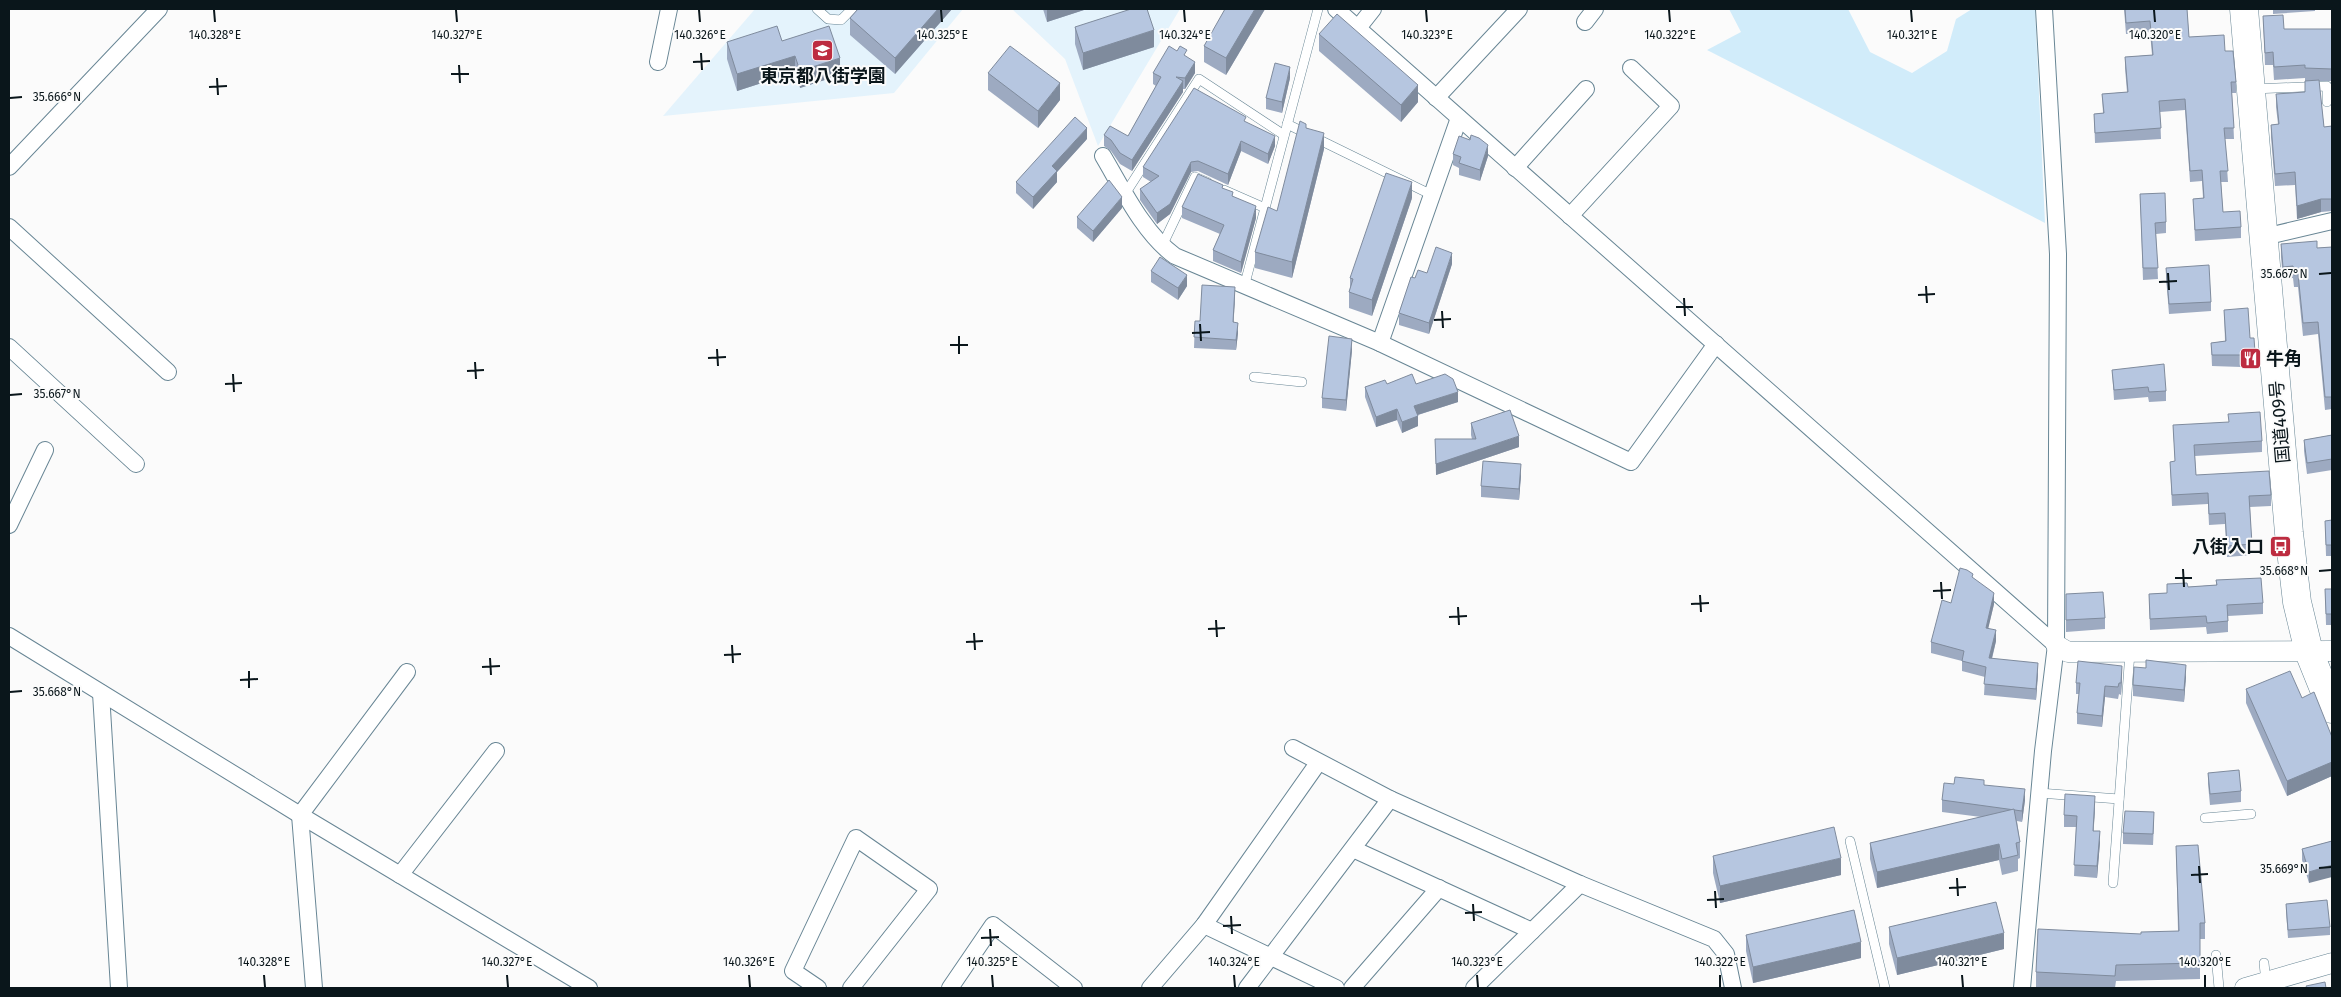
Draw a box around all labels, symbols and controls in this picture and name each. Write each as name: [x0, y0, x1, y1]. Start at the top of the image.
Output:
text: 140.328°E: [189, 28, 241, 42]
text: 140.327°E: [431, 28, 483, 42]
text: 140.326°E: [674, 28, 726, 42]
text: 140.325°E: [916, 28, 968, 42]
text: 140.324°E: [1159, 28, 1211, 42]
text: 140.323°E: [1401, 28, 1453, 42]
text: 140.322°E: [1644, 28, 1696, 42]
text: 140.321°E: [1887, 28, 1937, 42]
text: 140.320°E: [2129, 28, 2181, 42]
school or university icon: 東京都八街学園: [811, 39, 835, 63]
place label: 東京都八街学園: [760, 65, 886, 87]
text: 35.666°N: [33, 90, 81, 104]
text: 35.667°N: [2260, 267, 2308, 281]
restaurant icon: 牛角: [2238, 347, 2262, 371]
place label: 牛角: [2266, 348, 2302, 370]
street label: 国道409号: [2265, 380, 2295, 464]
text: 35.667°N: [33, 387, 81, 401]
bus stop icon: 八街入口: [2268, 535, 2292, 559]
place label: 八街入口: [2192, 536, 2264, 558]
text: 35.668°N: [2260, 564, 2308, 578]
text: 35.668°N: [33, 685, 81, 699]
text: 35.669°N: [2260, 862, 2308, 876]
text: 140.328°E: [238, 955, 290, 969]
text: 140.327°E: [481, 955, 533, 969]
text: 140.326°E: [723, 955, 775, 969]
text: 140.325°E: [966, 955, 1018, 969]
text: 140.324°E: [1208, 955, 1260, 969]
text: 140.323°E: [1451, 955, 1503, 969]
text: 140.322°E: [1694, 955, 1746, 969]
text: 140.321°E: [1937, 955, 1987, 969]
text: 140.320°E: [2179, 955, 2231, 969]

